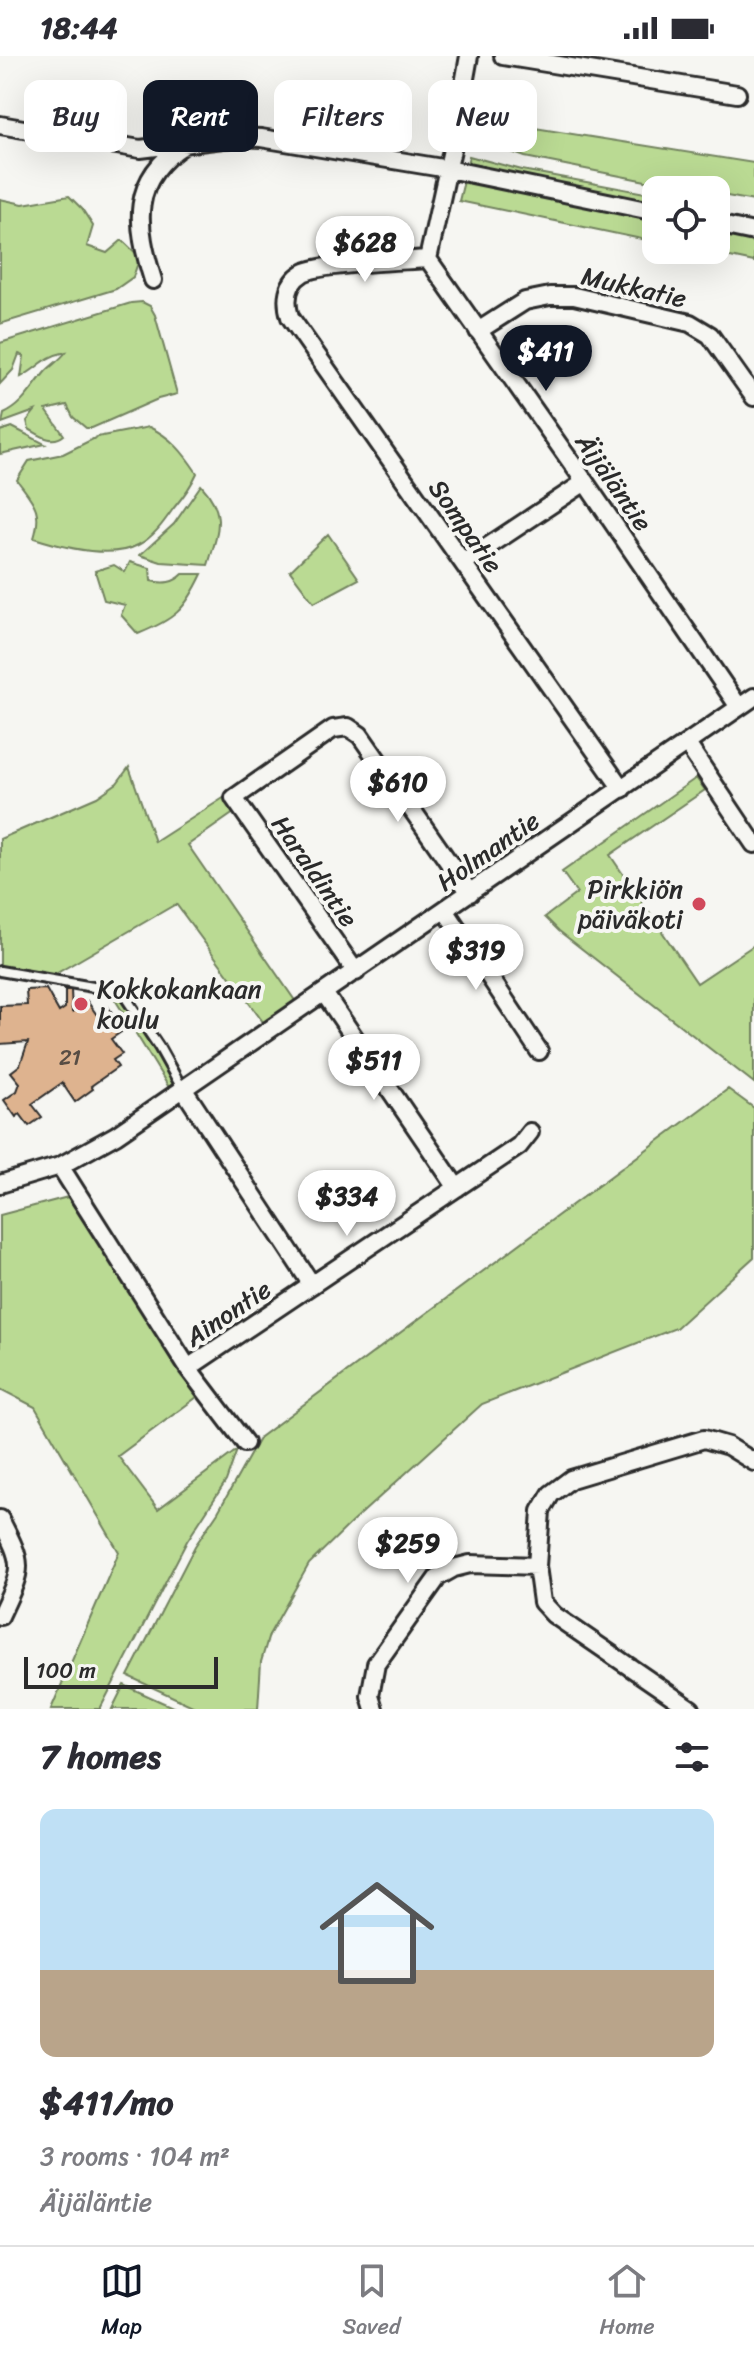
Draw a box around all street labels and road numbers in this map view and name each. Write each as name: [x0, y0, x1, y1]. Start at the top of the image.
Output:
street label: Mukkatie: [577, 253, 691, 321]
street label: Äijäläntie: [562, 422, 665, 541]
street label: Sompatie: [416, 469, 516, 583]
street label: Holmantie: [426, 798, 550, 904]
street label: Haraldintie: [259, 805, 371, 937]
street label: Ainontie: [174, 1267, 281, 1360]

